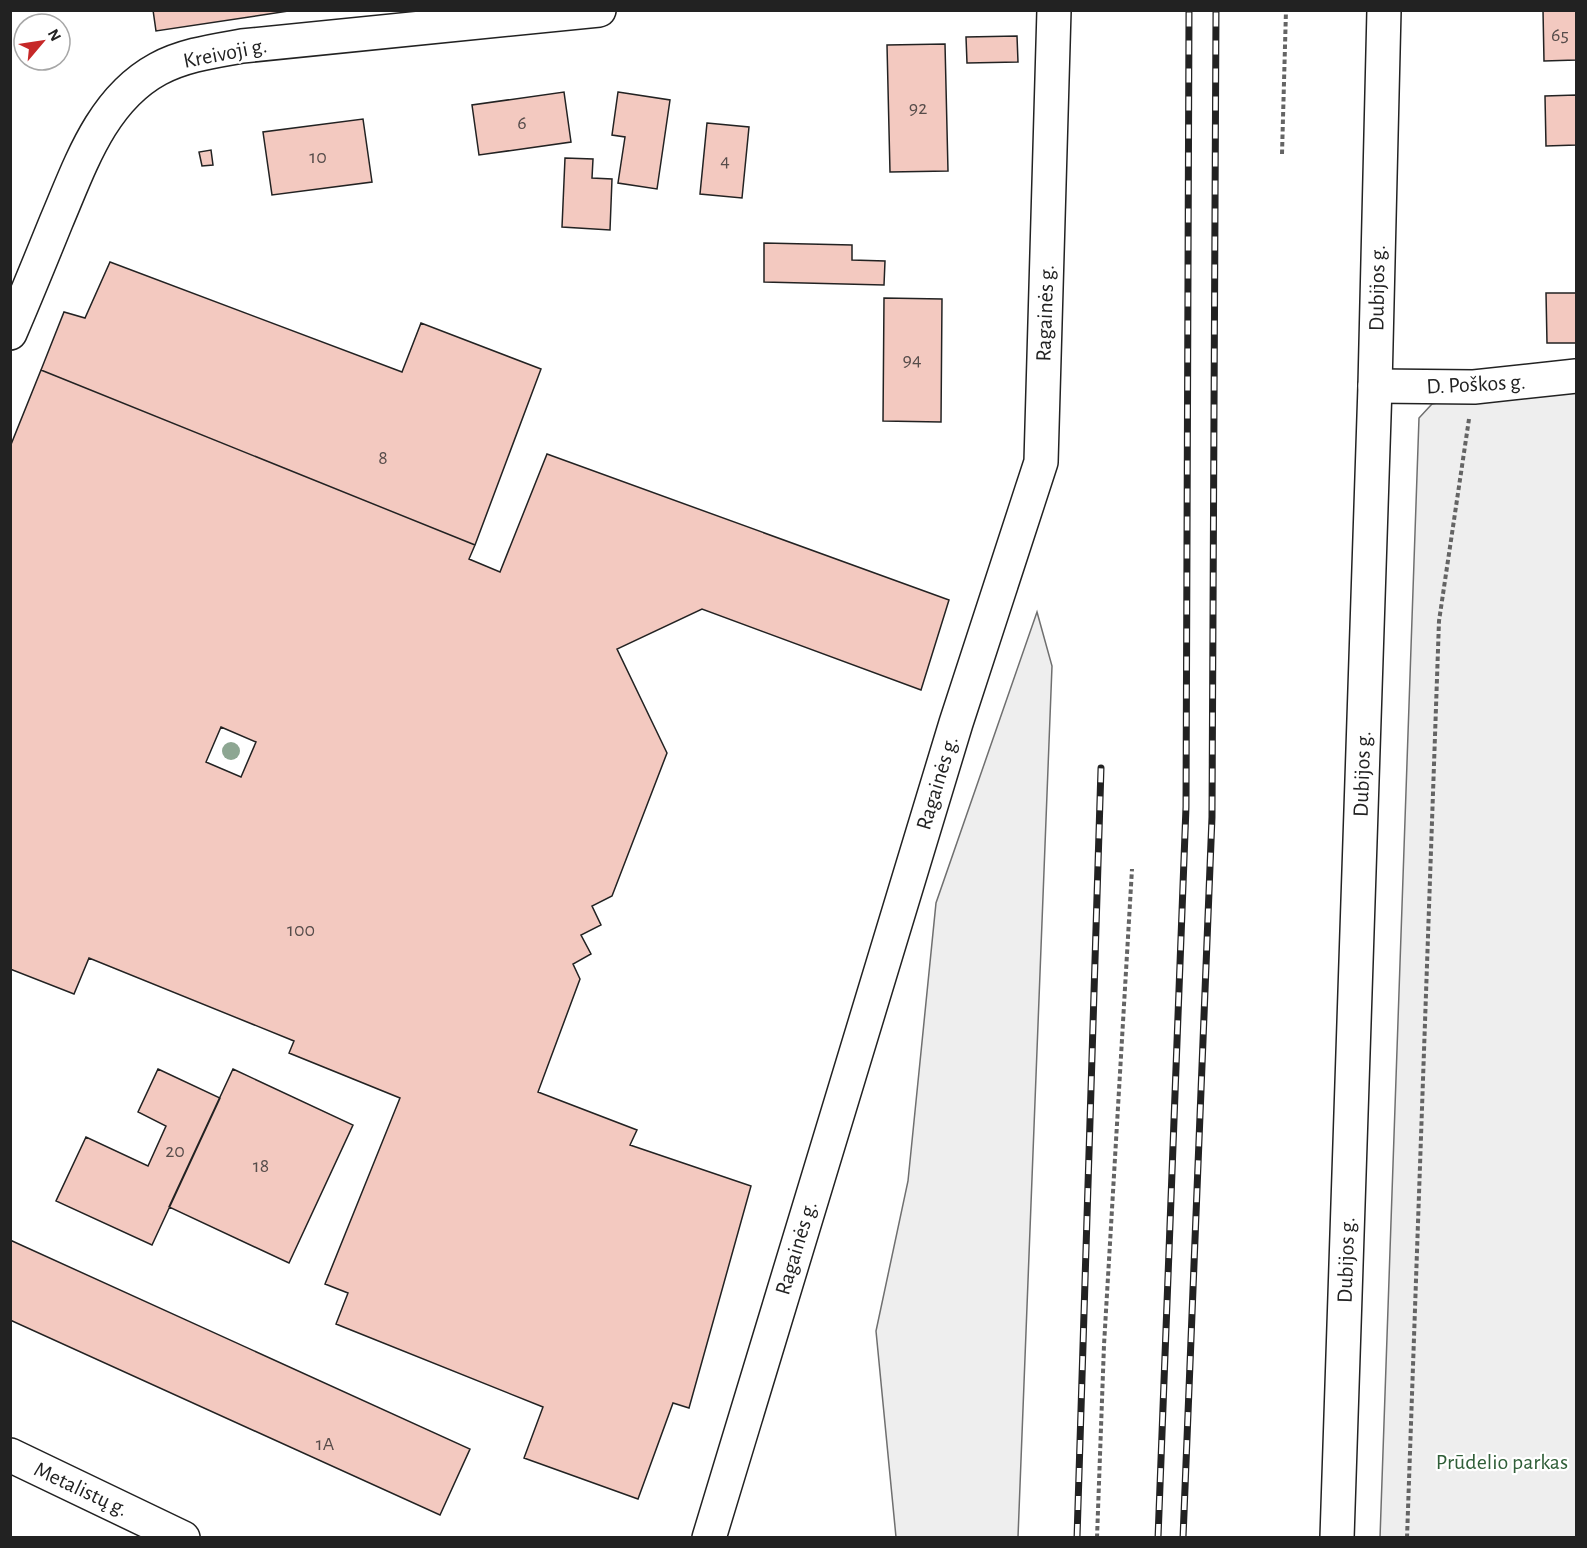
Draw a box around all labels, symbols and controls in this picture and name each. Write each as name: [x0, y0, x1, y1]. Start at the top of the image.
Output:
north arrow: [12, 12, 72, 72]
house number: 65: [1551, 25, 1569, 45]
text: N: [45, 26, 64, 44]
street label: Kreivoji g.: [181, 34, 269, 72]
house number: 92: [909, 98, 927, 118]
house number: 6: [517, 113, 527, 133]
house number: 10: [309, 147, 327, 167]
house number: 4: [720, 151, 730, 171]
street label: Dubijos g.: [1365, 245, 1389, 331]
street label: Ragainės g.: [1032, 264, 1058, 362]
house number: 94: [902, 350, 922, 370]
street label: D. Poškos g.: [1426, 370, 1526, 398]
house number: 8: [378, 448, 388, 468]
street label: Dubijos g.: [1350, 731, 1374, 817]
street label: Ragainės g.: [912, 733, 962, 833]
house number: 100: [287, 920, 315, 940]
house number: 20: [165, 1141, 185, 1161]
house number: 18: [253, 1156, 269, 1176]
street label: Ragainės g.: [771, 1198, 821, 1298]
street label: Dubijos g.: [1334, 1217, 1358, 1303]
house number: 1A: [316, 1434, 335, 1454]
park label: Prūdelio parkas: [1436, 1451, 1568, 1473]
street label: Metalistų g.: [31, 1458, 131, 1520]

